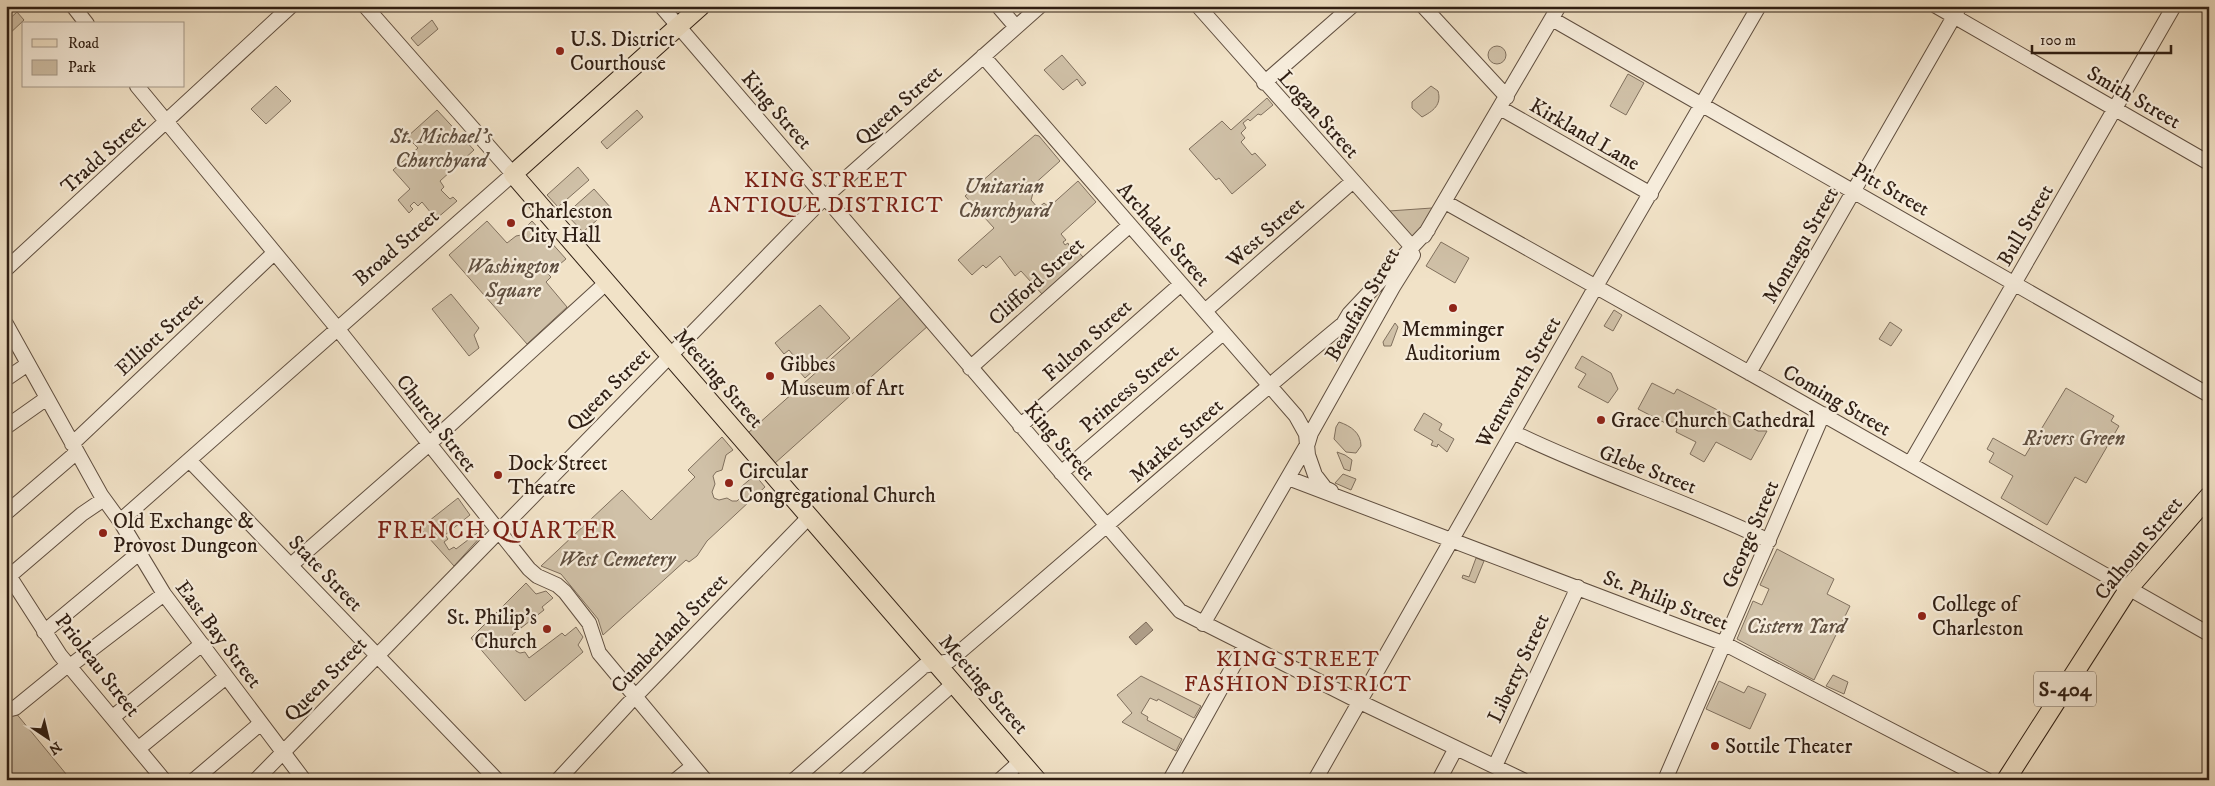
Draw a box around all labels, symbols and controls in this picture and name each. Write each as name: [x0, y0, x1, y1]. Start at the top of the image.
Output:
legend: [22, 22, 185, 88]
scale bar: [2032, 22, 2171, 54]
place label: U.S. District Courthouse: [570, 27, 675, 77]
text: 100 m: [2040, 31, 2076, 50]
text: Road: [68, 34, 100, 53]
marker: U.S. District Courthouse: [554, 45, 566, 57]
text: Park: [68, 58, 97, 77]
street label: Queen Street: [850, 60, 948, 152]
street label: Smith Street: [2082, 61, 2185, 135]
street label: Logan Street: [1272, 65, 1365, 164]
street label: King Street: [735, 66, 818, 155]
street label: Kirkland Lane: [1525, 93, 1645, 177]
street label: Tradd Street: [56, 110, 152, 200]
park label: St. Michael's Churchyard: [389, 124, 493, 174]
street label: Pitt Street: [1847, 157, 1934, 223]
district label: KING STREET ANTIQUE DISTRICT: [708, 167, 944, 219]
park label: Unitarian Churchyard: [958, 174, 1053, 224]
street label: Archdale Street: [1111, 177, 1216, 292]
street label: Bull Street: [1992, 180, 2060, 271]
street label: Montagu Street: [1757, 182, 1845, 308]
street label: West Street: [1221, 192, 1310, 274]
place label: Charleston City Hall: [521, 199, 612, 249]
street label: Broad Street: [349, 203, 445, 292]
marker: Charleston City Hall: [505, 217, 517, 229]
street label: Clifford Street: [983, 232, 1090, 332]
street label: Beaufain Street: [1320, 243, 1406, 366]
park label: Washington Square: [466, 254, 560, 305]
street label: Elliott Street: [110, 287, 209, 382]
street label: Fulton Street: [1038, 294, 1138, 387]
marker: Memminger Auditorium: [1447, 302, 1459, 314]
street label: Wentworth Street: [1470, 312, 1567, 454]
place label: Memminger Auditorium: [1402, 317, 1504, 367]
street label: Meeting Street: [668, 323, 769, 434]
street label: Princess Street: [1075, 339, 1185, 439]
street label: Queen Street: [561, 342, 656, 437]
place label: Gibbes Museum of Art: [780, 352, 905, 402]
street label: Coming Street: [1778, 359, 1896, 442]
street label: Church Street: [390, 370, 483, 478]
marker: Gibbes Museum of Art: [764, 370, 776, 382]
street label: Market Street: [1124, 393, 1229, 489]
street label: King Street: [1018, 397, 1101, 486]
place label: Grace Church Cathedral: [1611, 408, 1815, 434]
marker: Grace Church Cathedral: [1595, 414, 1607, 426]
park label: Rivers Green: [2022, 426, 2125, 452]
street label: Glebe Street: [1595, 439, 1700, 500]
place label: Dock Street Theatre: [508, 451, 608, 501]
place label: Circular Congregational Church: [739, 459, 936, 509]
marker: Dock Street Theatre: [492, 469, 504, 481]
street label: George Street: [1717, 476, 1785, 592]
marker: Circular Congregational Church: [723, 477, 735, 489]
street label: Calhoun Street: [2089, 491, 2189, 606]
place label: Old Exchange & Provost Dungeon: [113, 509, 258, 559]
district label: FRENCH QUARTER: [377, 516, 617, 546]
marker: Old Exchange & Provost Dungeon: [97, 527, 109, 539]
street label: State Street: [282, 530, 368, 618]
park label: West Cemetery: [559, 547, 677, 573]
street label: St. Philip Street: [1599, 565, 1732, 637]
street label: Cumberland Street: [606, 568, 734, 699]
street label: East Bay Street: [169, 576, 267, 694]
place label: College of Charleston: [1932, 592, 2023, 642]
place label: St. Philip's Church: [447, 605, 537, 655]
street label: Prioleau Street: [49, 609, 146, 723]
street label: Liberty Street: [1482, 609, 1556, 727]
marker: College of Charleston: [1916, 610, 1928, 622]
park label: Cistern Yard: [1746, 614, 1849, 640]
marker: St. Philip's Church: [541, 623, 553, 635]
street label: Meeting Street: [933, 629, 1034, 740]
street label: Queen Street: [279, 632, 373, 728]
district label: KING STREET FASHION DISTRICT: [1184, 646, 1412, 698]
road number: S-404: [2034, 672, 2096, 706]
north arrow: [22, 714, 72, 764]
place label: Sottile Theater: [1725, 734, 1852, 760]
text: N: [45, 737, 65, 759]
marker: Sottile Theater: [1709, 740, 1721, 752]

